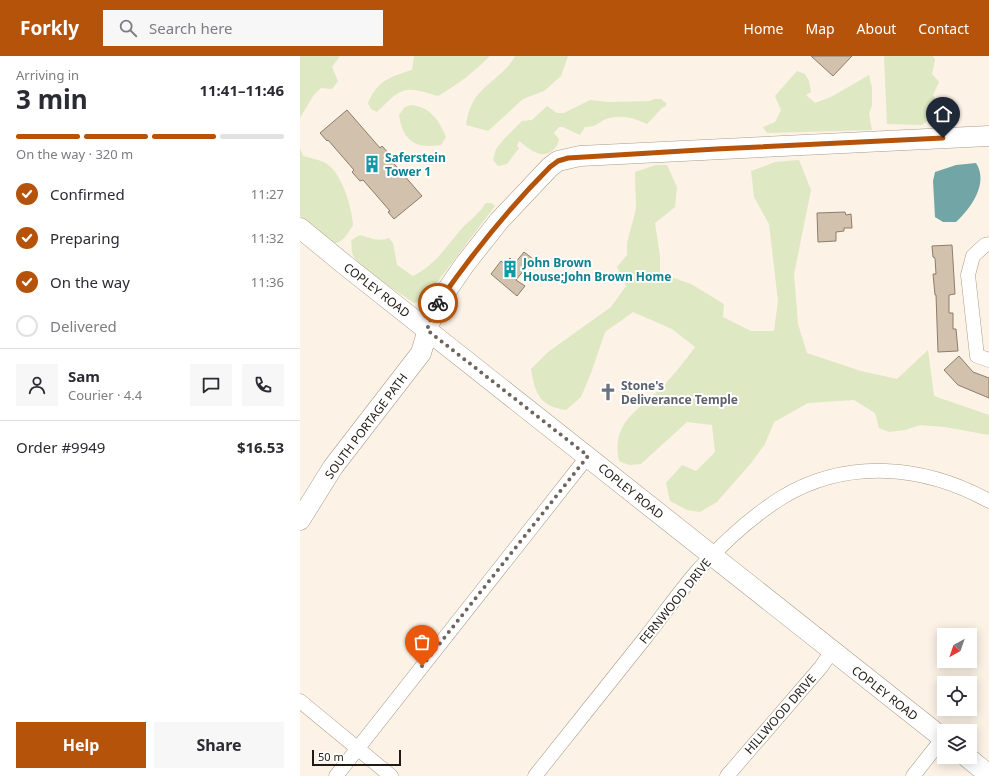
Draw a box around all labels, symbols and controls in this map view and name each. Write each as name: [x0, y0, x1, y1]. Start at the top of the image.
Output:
search box: [103, 10, 383, 46]
text: Forkly: [20, 15, 79, 41]
icon: search: [117, 17, 139, 39]
text: Search here: [149, 18, 233, 38]
text: Home: [744, 19, 783, 38]
text: Map: [805, 19, 835, 38]
text: About: [857, 19, 896, 38]
text: Contact: [918, 19, 969, 38]
text: Arriving in: [16, 66, 79, 84]
text: 11:41–11:46: [199, 80, 284, 100]
text: 3 min: [16, 81, 88, 117]
pin: [926, 97, 960, 138]
icon: home: [932, 103, 954, 125]
text: On the way · 320 m: [16, 145, 133, 163]
place label: Saferstein Tower 1: [385, 149, 446, 180]
building icon: Saferstein Tower 1: [362, 154, 382, 174]
icon: check: [16, 183, 38, 205]
text: Confirmed: [50, 184, 125, 204]
text: 11:27: [251, 185, 284, 203]
icon: check: [16, 227, 38, 249]
text: Preparing: [50, 228, 120, 248]
text: 11:32: [251, 229, 284, 247]
place label: John Brown House;John Brown Home: [522, 254, 671, 285]
street label: COPLEY ROAD: [340, 259, 414, 321]
building icon: John Brown House;John Brown Home: [500, 259, 520, 279]
icon: check: [16, 271, 38, 293]
text: On the way: [50, 272, 130, 292]
text: 11:36: [251, 273, 284, 291]
courier: [418, 283, 458, 323]
icon: bike: [427, 292, 449, 314]
text: Delivered: [50, 316, 117, 336]
button: person: [16, 364, 58, 406]
button: chat: [190, 364, 232, 406]
button: phone: [242, 364, 284, 406]
text: Sam: [68, 366, 100, 386]
street label: SOUTH PORTAGE PATH: [321, 370, 411, 482]
place label: Stone's Deliverance Temple: [621, 377, 738, 408]
church icon: Stone's Deliverance Temple: [598, 382, 618, 402]
text: Courier · 4.4: [68, 386, 142, 404]
text: Order #9949: [16, 437, 105, 457]
text: $16.53: [237, 437, 284, 457]
street label: COPLEY ROAD: [595, 459, 668, 523]
street label: FERNWOOD DRIVE: [635, 555, 715, 647]
pin: [405, 625, 439, 666]
north arrow: [937, 628, 977, 668]
map controls: [937, 628, 977, 764]
icon: bag: [411, 631, 433, 653]
street label: COPLEY ROAD: [848, 662, 922, 724]
street label: HILLWOOD DRIVE: [740, 670, 820, 758]
button: locate: [937, 676, 977, 716]
button: Help: [16, 722, 146, 768]
button: Share: [154, 722, 284, 768]
button: layers: [937, 724, 977, 764]
scale bar: [312, 748, 401, 767]
text: 50 m: [318, 749, 344, 764]

